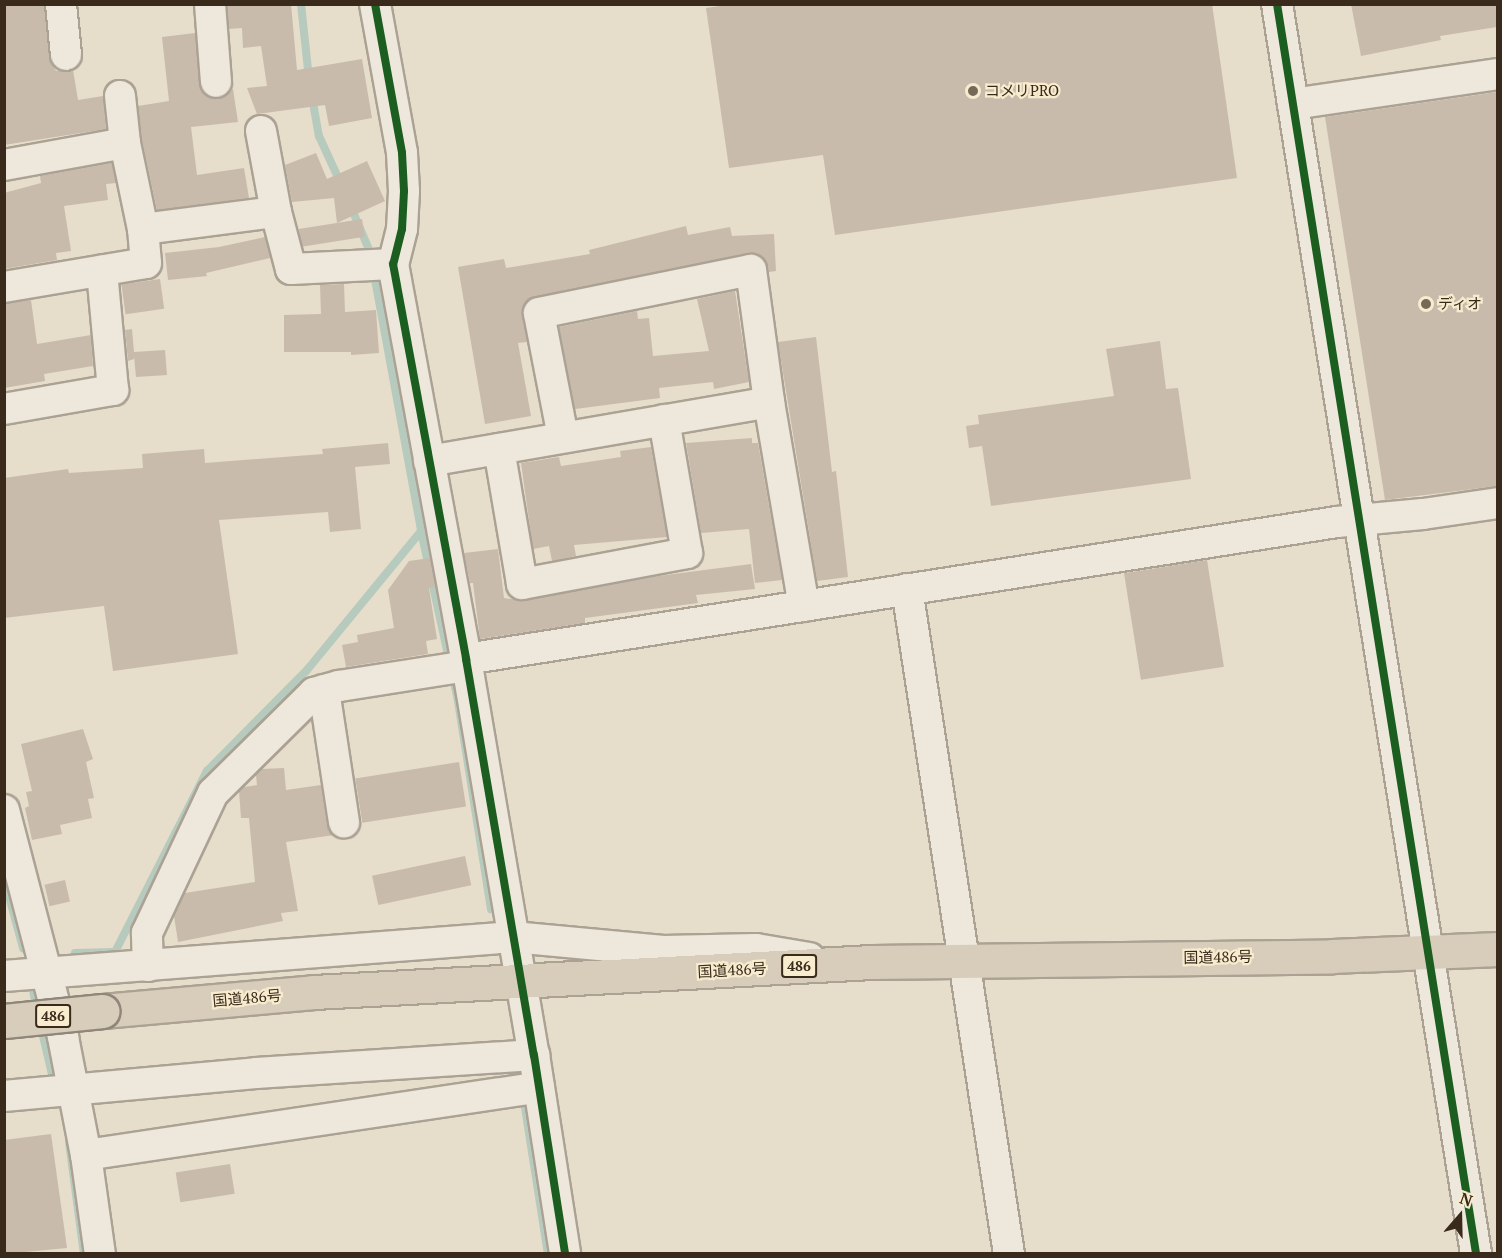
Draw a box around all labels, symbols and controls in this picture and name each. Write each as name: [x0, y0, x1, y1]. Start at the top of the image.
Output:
place label: コメリPRO: [985, 82, 1059, 100]
marker: コメリPRO: [966, 84, 980, 98]
place label: ディオ: [1438, 295, 1483, 313]
marker: ディオ: [1419, 297, 1433, 311]
street label: 国道486号: [1183, 947, 1253, 967]
road number: 486: [781, 955, 817, 977]
street label: 国道486号: [697, 959, 767, 981]
street label: 国道486号: [212, 986, 282, 1010]
road number: 486: [35, 1005, 71, 1027]
north arrow: [1430, 1186, 1490, 1246]
text: N: [1457, 1187, 1476, 1211]

